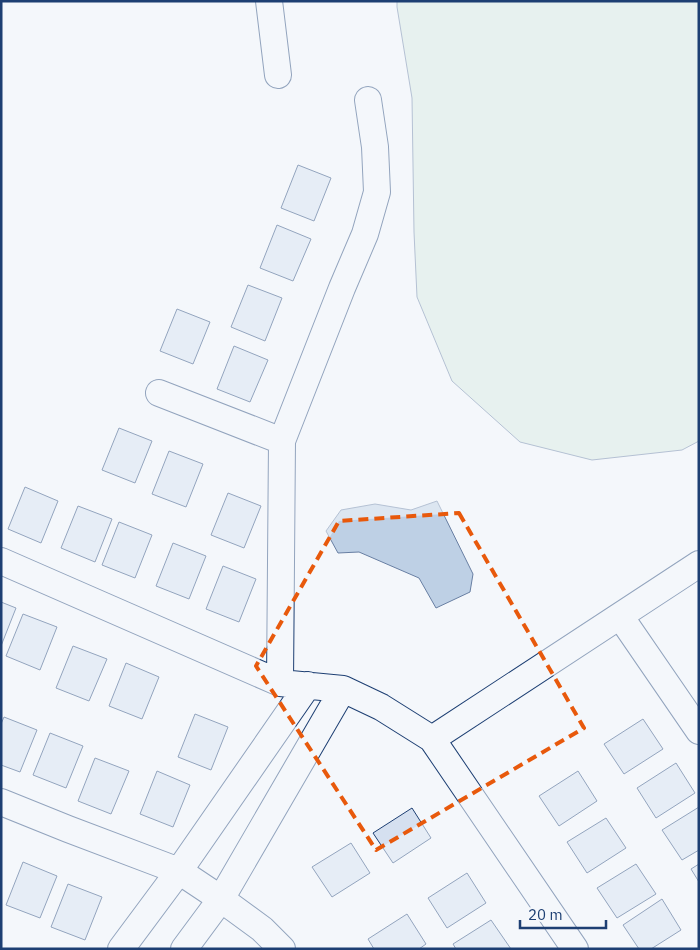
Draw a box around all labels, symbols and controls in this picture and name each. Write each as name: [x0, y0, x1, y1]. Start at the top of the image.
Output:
scale bar: [520, 898, 606, 930]
text: 20 m: [528, 905, 563, 924]

